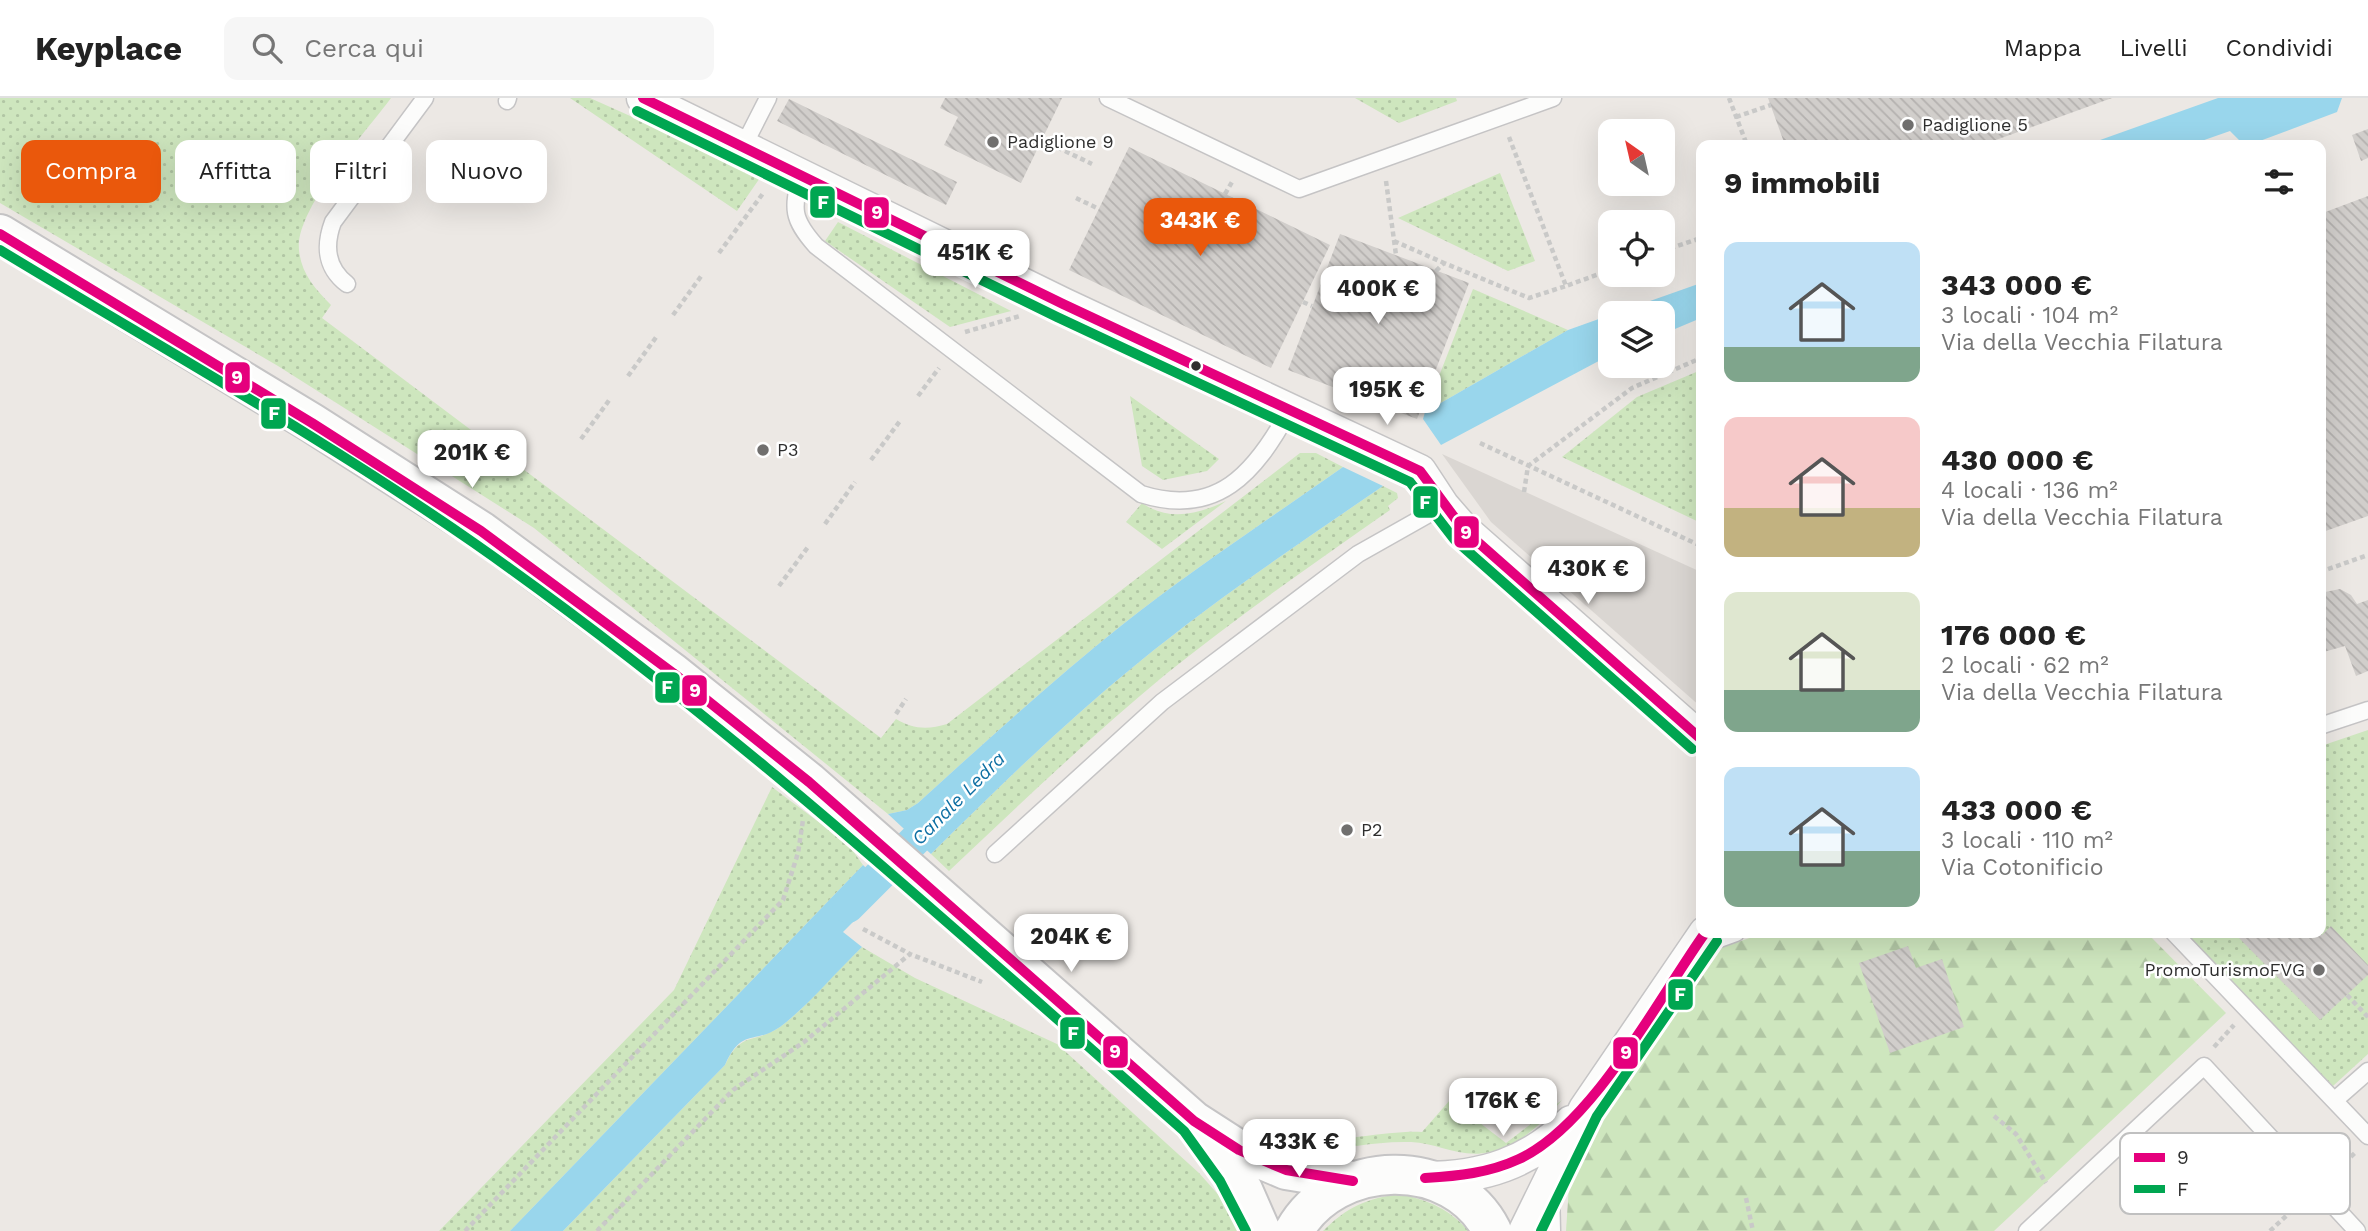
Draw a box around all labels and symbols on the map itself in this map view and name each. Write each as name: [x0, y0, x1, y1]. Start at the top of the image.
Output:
place label: Padiglione 5: [1922, 114, 2028, 135]
marker: Padiglione 5: [1900, 117, 1916, 133]
north arrow: [1598, 119, 1675, 196]
place label: Padiglione 9: [1007, 131, 1114, 152]
marker: Padiglione 9: [985, 134, 1001, 150]
line badge: F: [809, 185, 836, 219]
text: F: [817, 191, 829, 214]
line badge: 9: [863, 196, 890, 229]
pin: 343K €: [1143, 198, 1257, 258]
text: 9: [871, 201, 883, 224]
pin: 451K €: [918, 230, 1032, 290]
pin: 400K €: [1321, 266, 1435, 326]
unlabelled marker: [1189, 359, 1203, 373]
line badge: 9: [224, 361, 251, 394]
text: 9: [231, 366, 243, 389]
pin: 195K €: [1330, 368, 1444, 427]
line badge: F: [260, 397, 287, 430]
text: F: [268, 402, 280, 425]
pin: 201K €: [415, 430, 529, 490]
place label: P3: [777, 439, 798, 460]
marker: P3: [755, 442, 771, 458]
line badge: F: [1412, 485, 1439, 519]
text: F: [1419, 491, 1431, 514]
line badge: 9: [1453, 515, 1480, 549]
text: 9: [1460, 521, 1472, 544]
pin: 430K €: [1531, 546, 1645, 606]
line badge: F: [654, 671, 681, 704]
line badge: 9: [681, 674, 708, 707]
text: F: [661, 676, 673, 699]
text: 9: [689, 679, 701, 702]
water label: Canale Ledra: [907, 747, 1010, 850]
place label: P2: [1361, 819, 1382, 840]
marker: P2: [1339, 822, 1355, 838]
pin: 204K €: [1014, 914, 1128, 974]
place label: PromoTurismoFVG: [2145, 959, 2305, 980]
marker: PromoTurismoFVG: [2311, 962, 2327, 978]
line badge: F: [1667, 978, 1694, 1011]
text: F: [1674, 983, 1686, 1006]
line badge: F: [1059, 1016, 1086, 1050]
text: F: [1067, 1022, 1079, 1045]
line badge: 9: [1102, 1035, 1129, 1069]
line badge: 9: [1612, 1036, 1639, 1070]
text: 9: [1109, 1040, 1121, 1063]
text: 9: [1620, 1041, 1632, 1064]
pin: 176K €: [1446, 1079, 1560, 1138]
pin: 433K €: [1242, 1119, 1356, 1179]
legend: [2120, 1133, 2350, 1214]
text: 9: [2177, 1146, 2189, 1169]
text: F: [2177, 1178, 2189, 1201]

